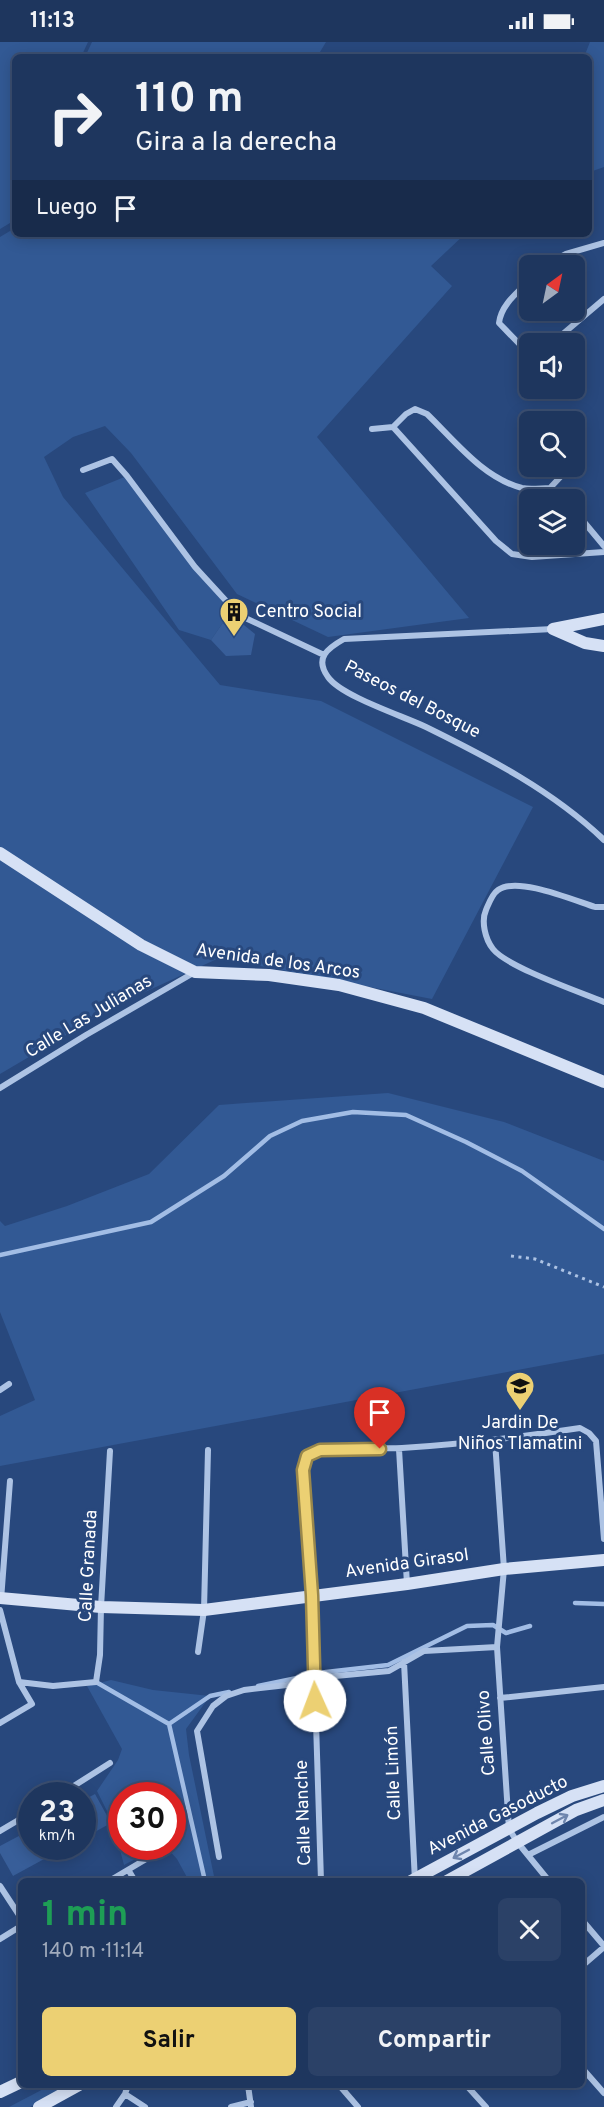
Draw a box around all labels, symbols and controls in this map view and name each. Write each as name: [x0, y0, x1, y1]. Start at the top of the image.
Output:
text: 11:13: [30, 8, 75, 35]
text: 110 m: [135, 74, 244, 127]
icon: right: [36, 78, 114, 156]
text: Gira a la derecha: [135, 126, 337, 160]
icon: arrive: [109, 192, 142, 225]
text: Luego: [36, 195, 97, 222]
north arrow: [519, 255, 585, 321]
map controls: [519, 255, 585, 555]
button: sound: [519, 333, 585, 399]
button: search: [519, 411, 585, 477]
button: layers: [519, 489, 585, 555]
building icon: Centro Social: [218, 596, 250, 638]
place label: Centro Social: [255, 601, 362, 624]
street label: Paseos del Bosque: [340, 656, 484, 744]
street label: Avenida de los Arcos: [194, 939, 362, 985]
street label: Calle Las Julianas: [21, 970, 157, 1064]
school or university icon: Jardin De Niños Tlamatini: [504, 1370, 536, 1412]
pin: [354, 1387, 405, 1449]
icon: arrive: [363, 1396, 396, 1429]
place label: Jardin De Niños Tlamatini: [458, 1412, 582, 1456]
street label: Calle Granada: [75, 1509, 103, 1623]
street label: Avenida Girasol: [344, 1544, 470, 1584]
position arrow: [283, 1669, 347, 1733]
street label: Calle Olivo: [473, 1689, 501, 1777]
street label: Calle Limón: [381, 1725, 407, 1821]
street label: Calle Nanche: [291, 1760, 317, 1866]
street label: Avenida Gasoducto: [424, 1771, 572, 1861]
speed limit sign: 30: [108, 1782, 186, 1860]
text: 23: [39, 1795, 75, 1832]
one-way arrow: [550, 1813, 568, 1824]
text: km/h: [39, 1827, 75, 1846]
one-way arrow: [453, 1849, 471, 1860]
text: 1 min: [42, 1893, 128, 1939]
button: close: [498, 1898, 561, 1961]
text: 140 m · 11:14: [42, 1939, 144, 1965]
button: Salir: [42, 2007, 296, 2076]
button: Compartir: [308, 2007, 561, 2076]

